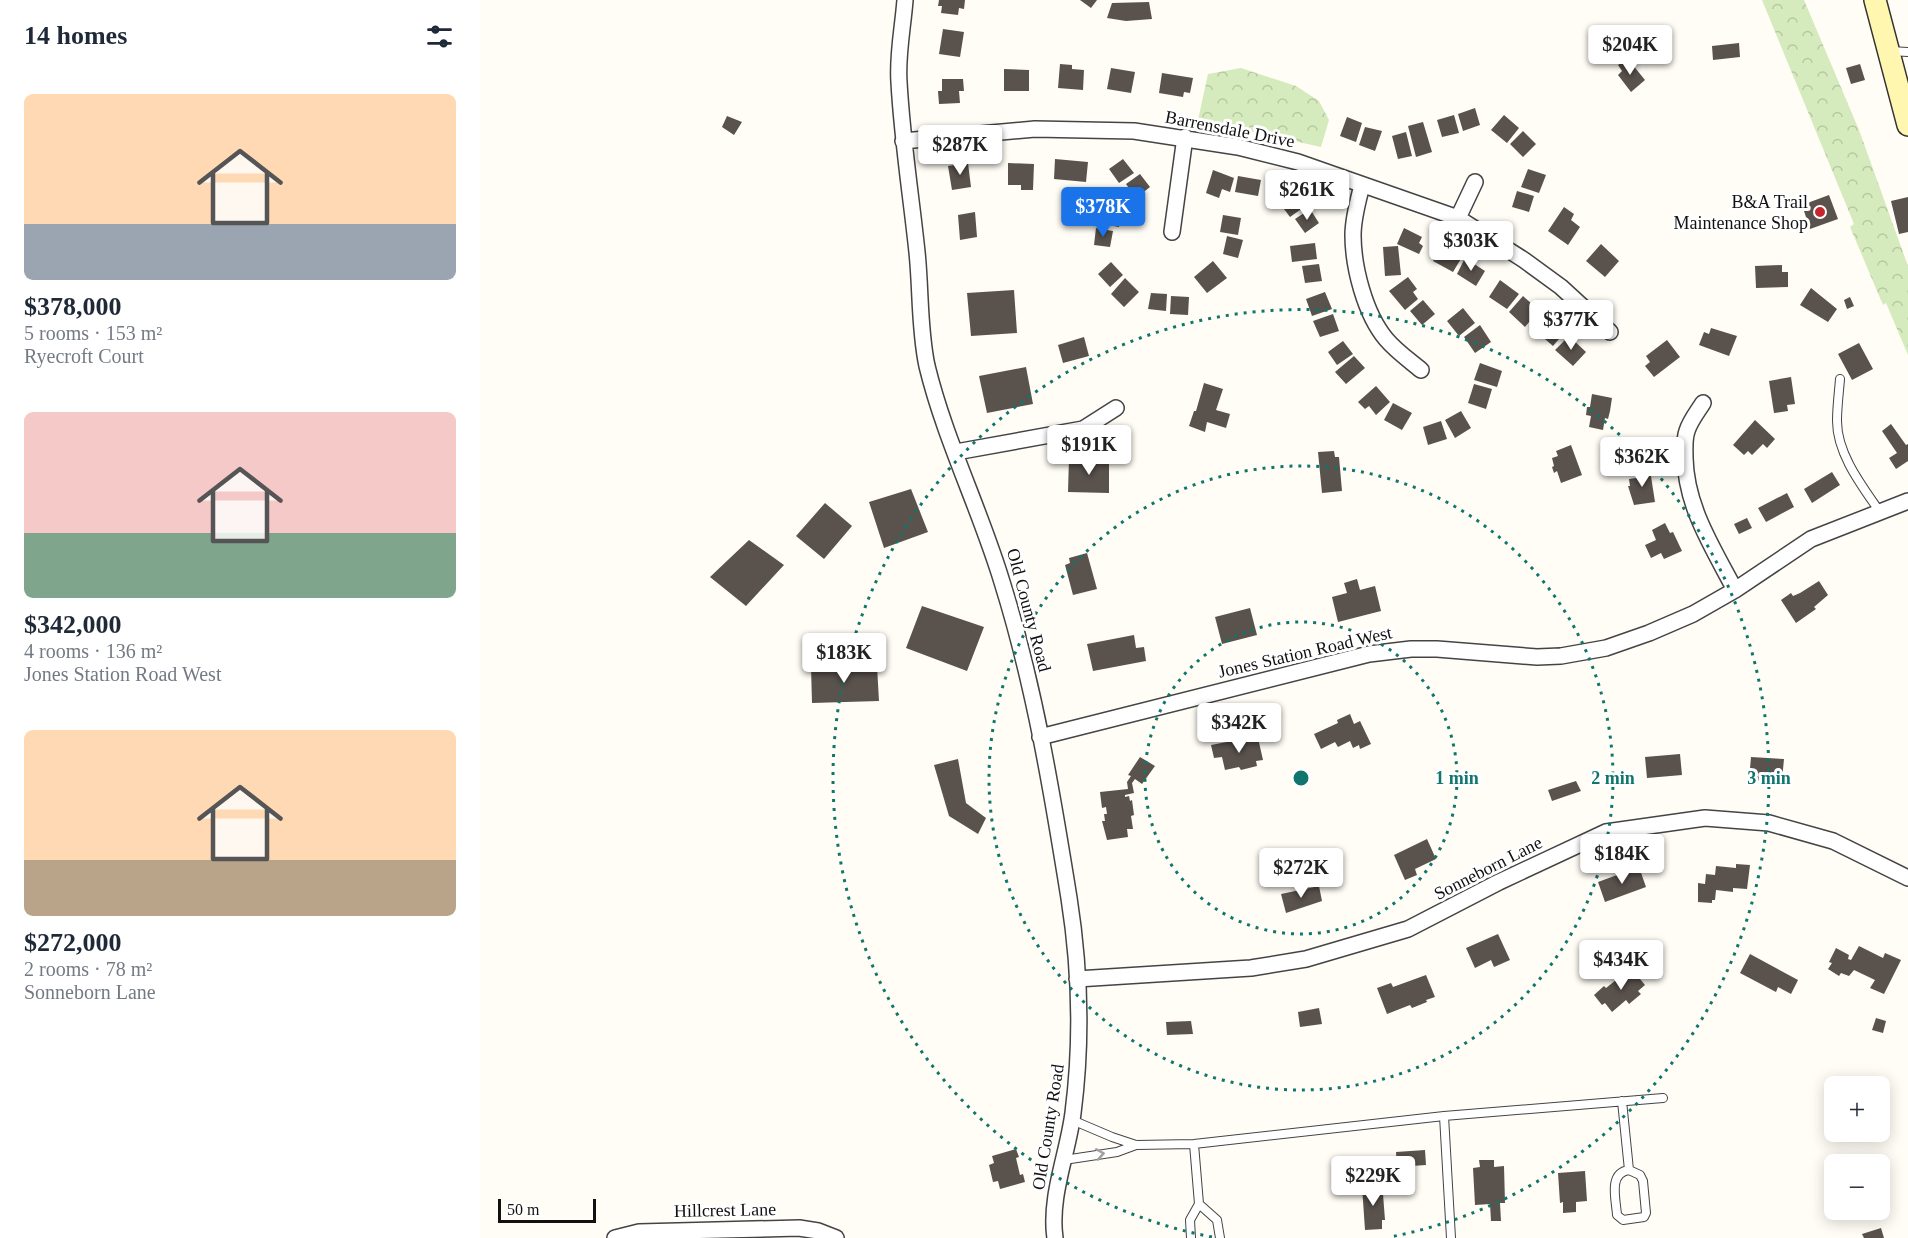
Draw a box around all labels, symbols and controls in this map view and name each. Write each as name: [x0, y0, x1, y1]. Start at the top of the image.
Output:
icon: filters: [423, 20, 456, 53]
text: 14 homes: [24, 21, 127, 50]
pin: $204K: [1588, 25, 1672, 76]
text: $204K: [1602, 33, 1658, 55]
street label: Barrensdale Drive: [1164, 107, 1296, 151]
pin: $287K: [918, 125, 1002, 176]
icon: home: [186, 133, 294, 241]
text: $287K: [932, 133, 988, 155]
pin: $261K: [1265, 170, 1349, 221]
text: $261K: [1279, 178, 1335, 200]
pin: $378K: [1061, 187, 1145, 238]
place label: B&A Trail Maintenance Shop: [1674, 192, 1808, 233]
text: $378K: [1075, 195, 1131, 217]
marker: B&A Trail Maintenance Shop: [1813, 205, 1827, 219]
pin: $303K: [1429, 221, 1513, 272]
text: $303K: [1443, 229, 1499, 251]
text: $378,000: [24, 292, 122, 321]
pin: $377K: [1529, 300, 1613, 351]
text: $377K: [1543, 308, 1599, 330]
text: 5 rooms · 153 m²: [24, 322, 162, 344]
text: Ryecroft Court: [24, 345, 144, 367]
pin: $191K: [1047, 425, 1131, 476]
text: $191K: [1061, 433, 1117, 455]
pin: $362K: [1600, 437, 1684, 488]
text: $362K: [1614, 445, 1670, 467]
icon: home: [186, 451, 294, 559]
street label: Old County Road: [1003, 546, 1055, 674]
text: $342,000: [24, 610, 122, 639]
street label: Jones Station Road West: [1216, 622, 1394, 682]
pin: $183K: [802, 633, 886, 684]
text: 4 rooms · 136 m²: [24, 640, 162, 662]
text: $183K: [816, 641, 872, 663]
text: Jones Station Road West: [24, 663, 221, 685]
pin: $342K: [1197, 703, 1281, 754]
text: $342K: [1211, 711, 1267, 733]
centre of rings: [1291, 768, 1311, 788]
text: 1 min: [1435, 768, 1479, 788]
text: 2 min: [1591, 768, 1635, 788]
text: 3 min: [1747, 768, 1791, 788]
icon: home: [186, 769, 294, 877]
street label: Sonneborn Lane: [1431, 832, 1545, 904]
pin: $184K: [1580, 834, 1664, 885]
text: $184K: [1594, 842, 1650, 864]
pin: $272K: [1259, 848, 1343, 899]
text: $272K: [1273, 856, 1329, 878]
text: $272,000: [24, 928, 122, 957]
pin: $434K: [1579, 940, 1663, 991]
text: $434K: [1593, 948, 1649, 970]
text: 2 rooms · 78 m²: [24, 958, 152, 980]
text: Sonneborn Lane: [24, 981, 156, 1003]
street label: Old County Road: [1028, 1063, 1068, 1191]
map controls: [1824, 1076, 1890, 1220]
button: +: [1824, 1076, 1890, 1142]
one-way arrow: [1095, 1148, 1105, 1161]
button: −: [1824, 1154, 1890, 1220]
pin: $229K: [1331, 1156, 1415, 1207]
text: $229K: [1345, 1164, 1401, 1186]
scale bar: [498, 1196, 596, 1224]
street label: Hillcrest Lane: [674, 1199, 776, 1221]
text: 50 m: [507, 1201, 539, 1218]

